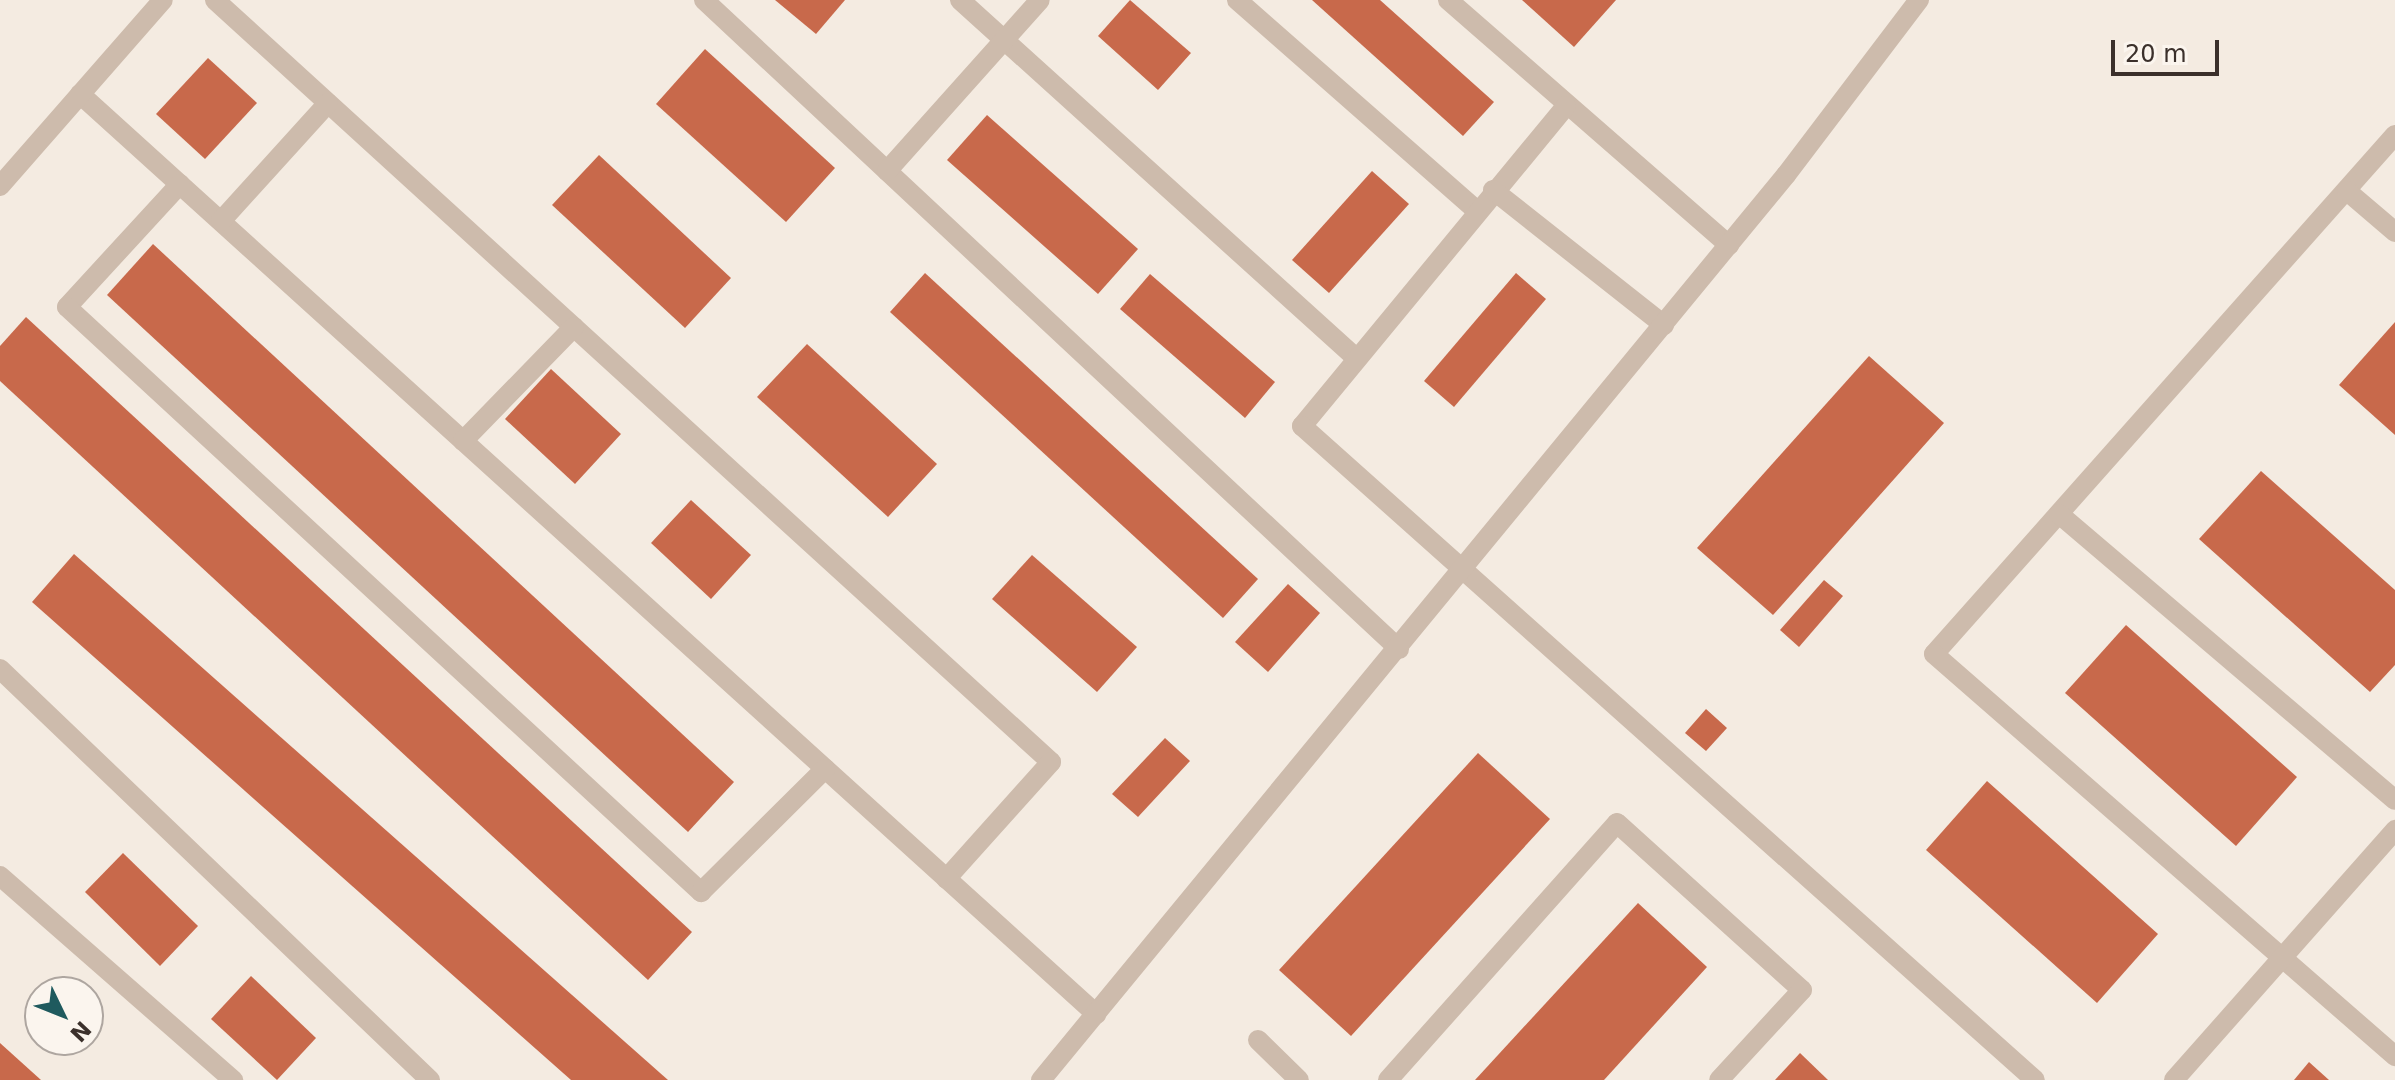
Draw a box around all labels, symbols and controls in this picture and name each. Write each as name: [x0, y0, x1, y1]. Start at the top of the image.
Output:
scale bar: [2115, 24, 2223, 74]
text: 20 m: [2125, 40, 2187, 68]
north arrow: [24, 976, 104, 1056]
text: N: [65, 1016, 96, 1047]

